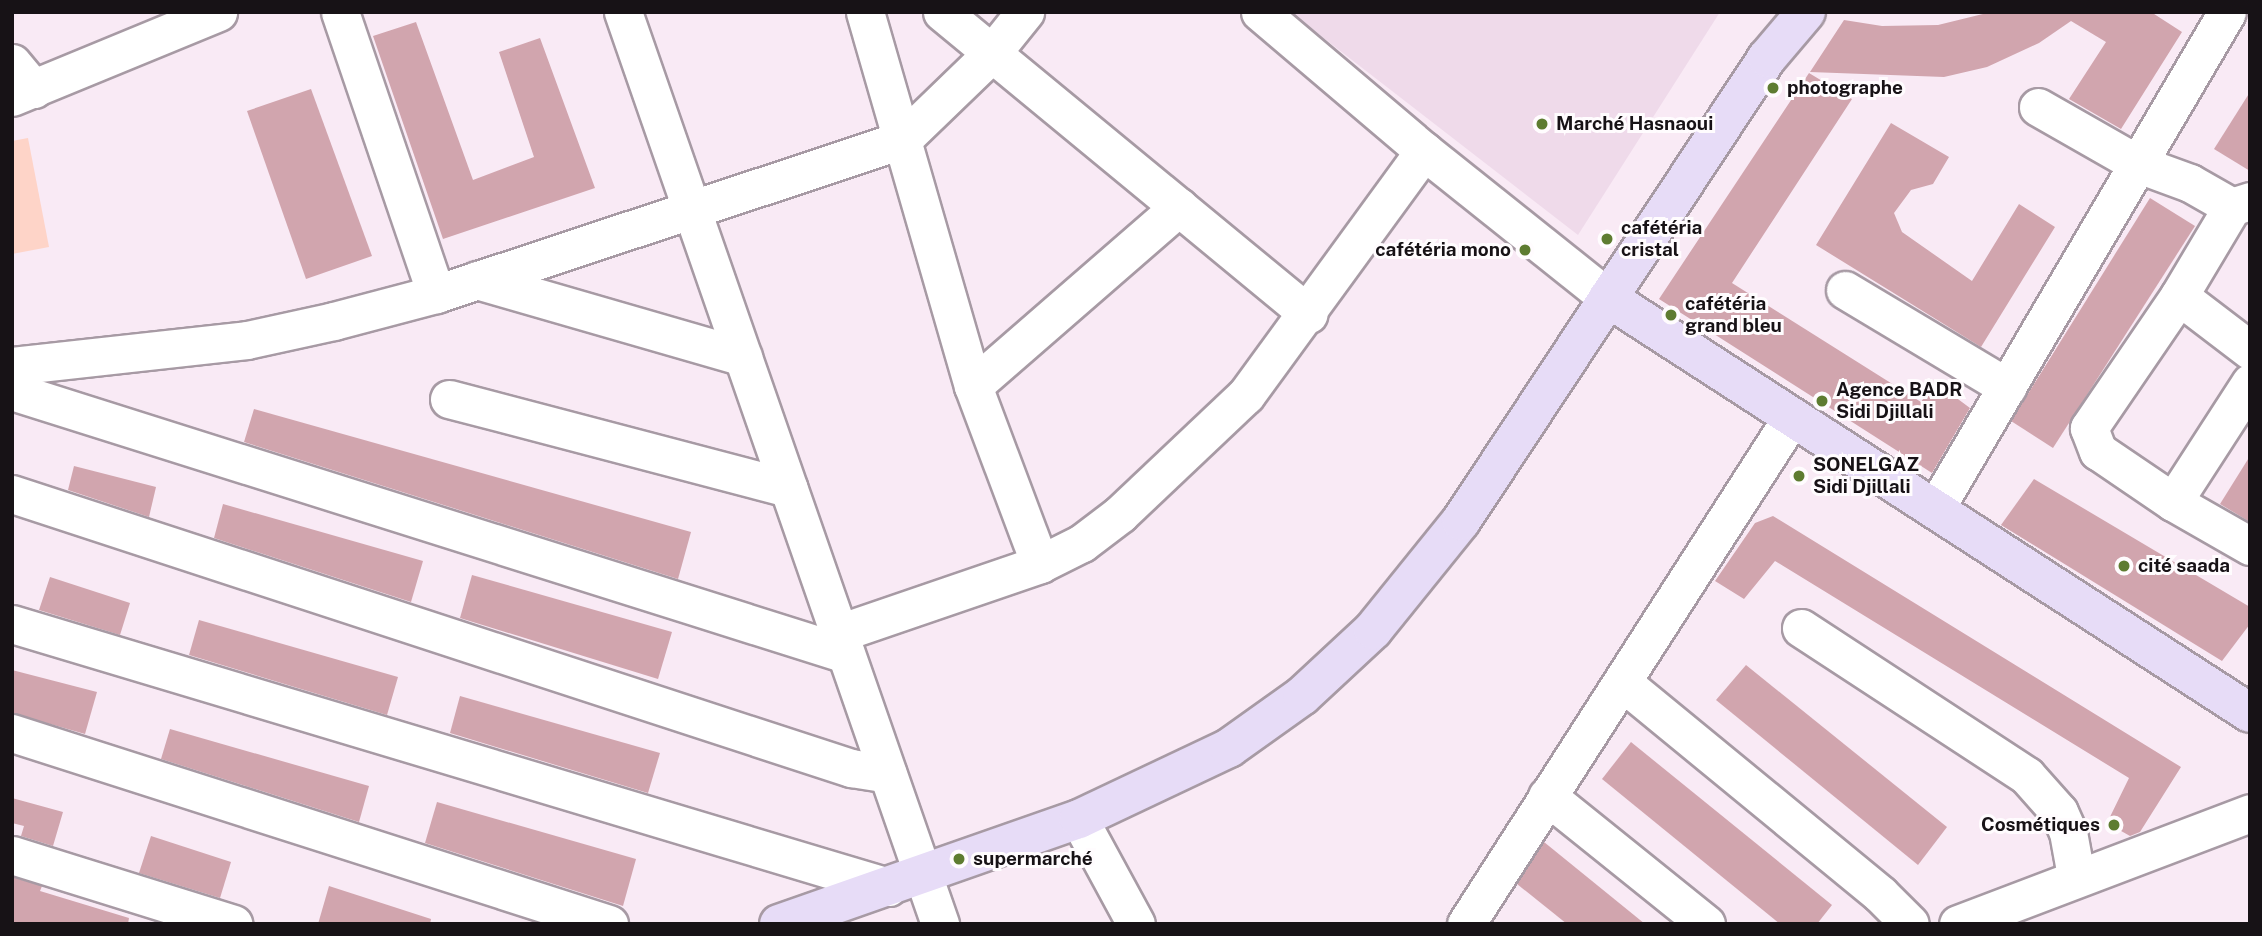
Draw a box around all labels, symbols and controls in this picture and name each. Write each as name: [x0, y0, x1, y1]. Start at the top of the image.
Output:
place label: photographe: [1787, 77, 1903, 99]
marker: photographe: [1765, 80, 1781, 96]
place label: Marché Hasnaoui: [1556, 113, 1713, 135]
marker: Marché Hasnaoui: [1534, 116, 1550, 132]
place label: cafétéria cristal: [1621, 217, 1702, 261]
marker: cafétéria cristal: [1599, 231, 1615, 247]
place label: cafétéria mono: [1375, 239, 1511, 261]
marker: cafétéria mono: [1517, 242, 1533, 258]
place label: cafétéria grand bleu: [1685, 293, 1782, 337]
marker: cafétéria grand bleu: [1663, 307, 1679, 323]
place label: Agence BADR Sidi Djillali: [1836, 379, 1963, 423]
marker: Agence BADR Sidi Djillali: [1814, 393, 1830, 409]
place label: SONELGAZ Sidi Djillali: [1813, 454, 1919, 498]
marker: SONELGAZ Sidi Djillali: [1791, 468, 1807, 484]
place label: cité saada: [2138, 555, 2230, 577]
marker: cité saada: [2116, 558, 2132, 574]
place label: Cosmétiques: [1981, 814, 2100, 836]
marker: Cosmétiques: [2106, 817, 2122, 833]
place label: supermarché: [973, 848, 1093, 870]
marker: supermarché: [951, 851, 967, 867]

